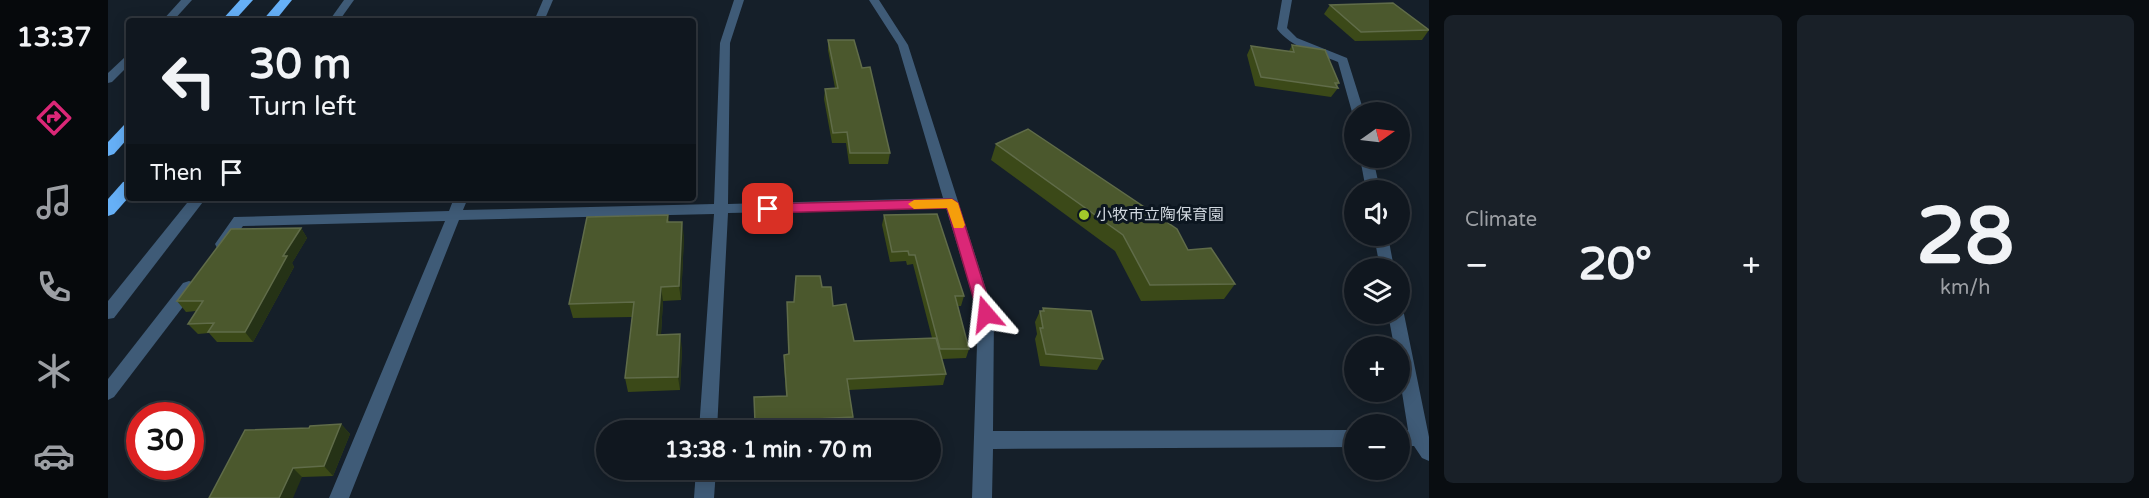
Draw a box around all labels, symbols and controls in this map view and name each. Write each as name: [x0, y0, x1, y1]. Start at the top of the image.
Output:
text: 13:37: [17, 21, 91, 54]
text: 30 m: [249, 39, 351, 90]
icon: left: [150, 42, 228, 120]
text: Turn left: [249, 90, 356, 123]
icon: directions: [33, 97, 75, 139]
north arrow: [1344, 102, 1410, 168]
map controls: [1344, 102, 1410, 480]
icon: arrive: [215, 156, 248, 189]
text: Then: [150, 160, 203, 186]
button: sound: [1344, 180, 1410, 246]
icon: music: [33, 181, 75, 223]
pin: [742, 183, 793, 234]
text: 28: [1916, 190, 2014, 284]
icon: arrive: [751, 192, 784, 225]
place label: 小牧市立陶保育園: [1096, 205, 1224, 225]
marker: 小牧市立陶保育園: [1077, 208, 1091, 222]
text: Climate: [1465, 208, 1537, 232]
text: 20°: [1578, 238, 1652, 292]
text: −: [1465, 246, 1489, 285]
text: +: [1742, 246, 1760, 285]
button: layers: [1344, 258, 1410, 324]
icon: phone: [33, 266, 75, 308]
text: km/h: [1940, 276, 1990, 300]
position arrow: [954, 282, 1018, 346]
button: +: [1344, 336, 1410, 402]
icon: climate: [33, 350, 75, 392]
speed limit sign: 30: [126, 402, 204, 480]
button: −: [1344, 414, 1410, 480]
icon: car: [33, 435, 75, 477]
text: 13:38 · 1 min · 70 m: [665, 437, 872, 463]

